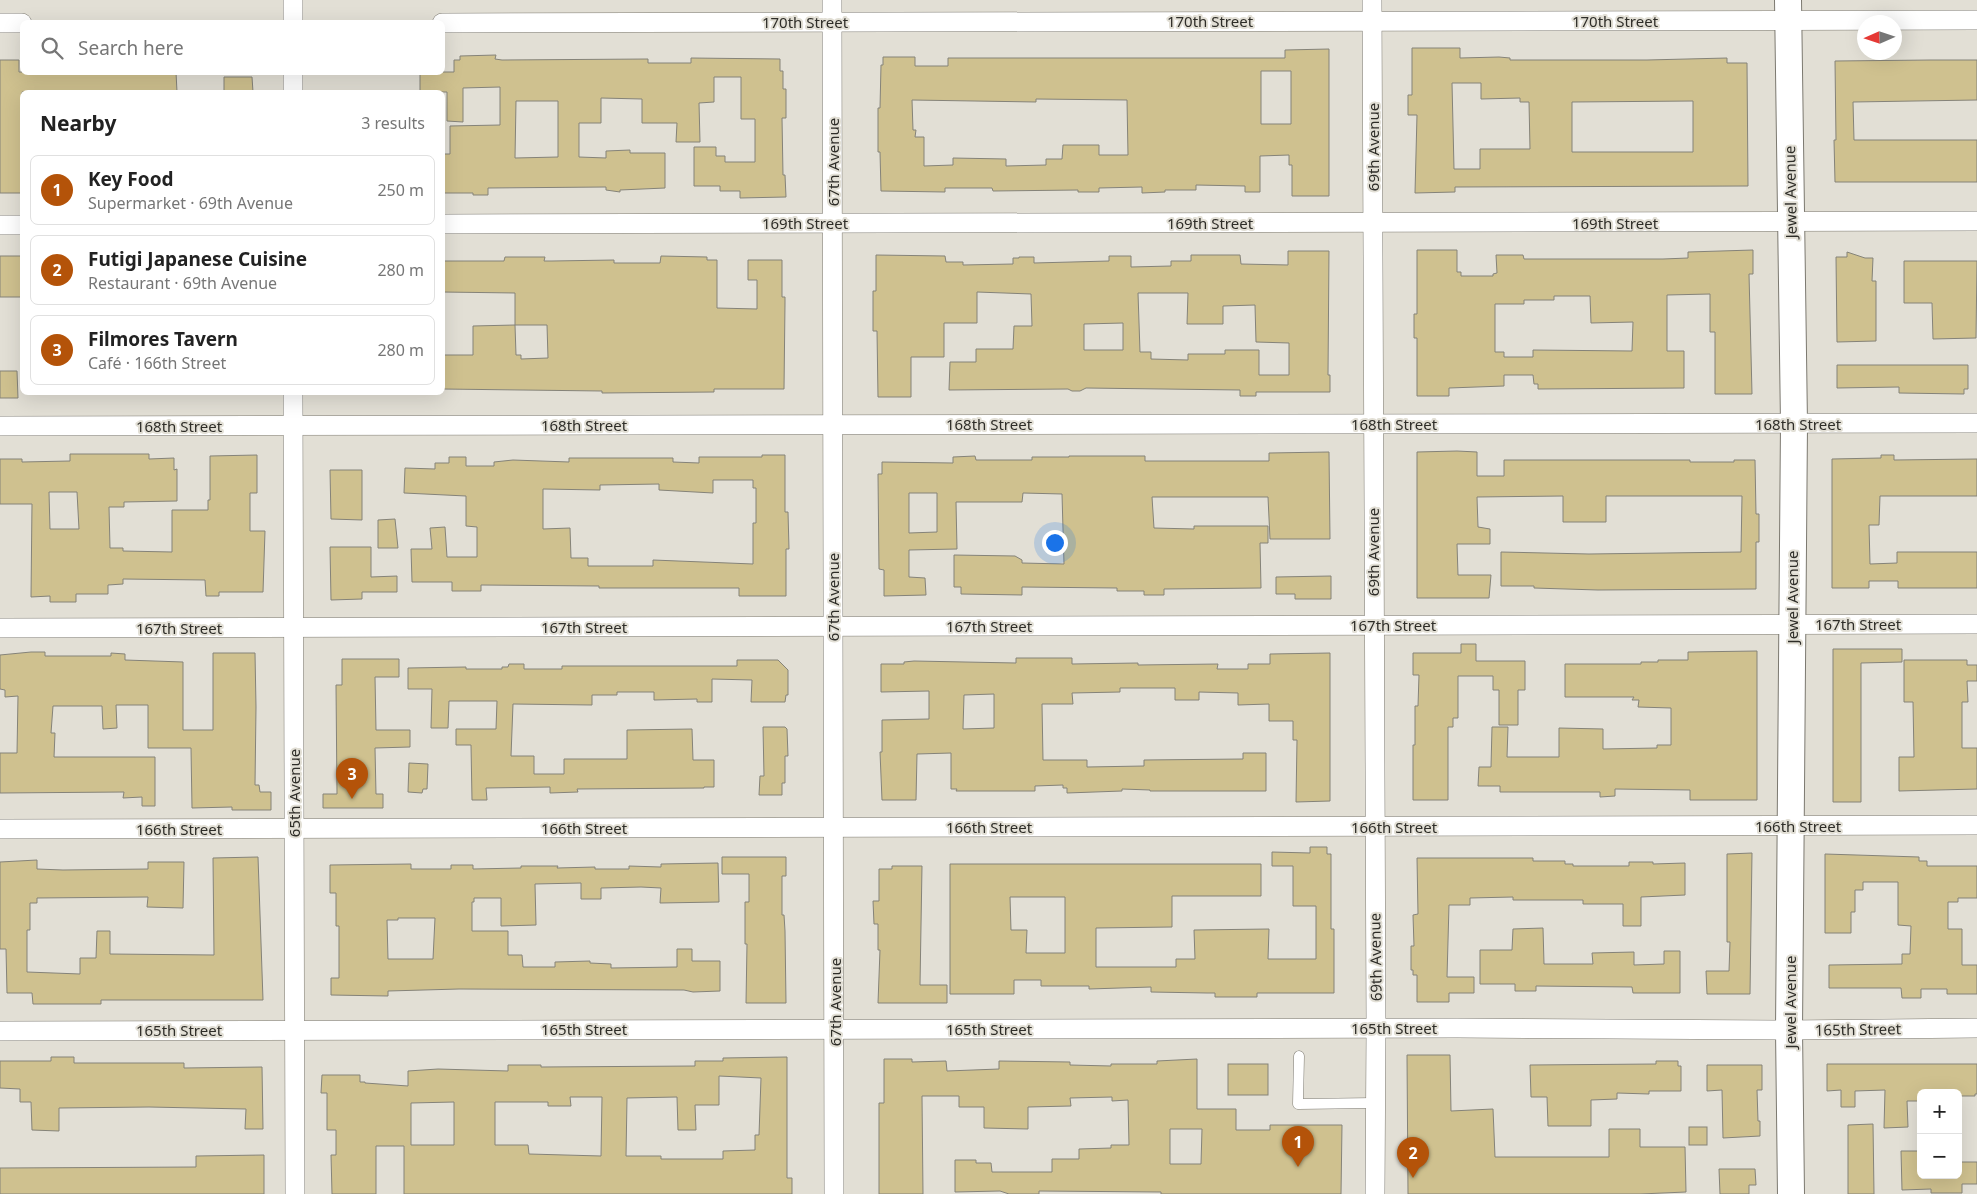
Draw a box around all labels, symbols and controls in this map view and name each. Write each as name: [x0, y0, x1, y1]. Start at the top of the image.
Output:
street label: 170th Street: [1167, 11, 1254, 31]
street label: 170th Street: [1572, 11, 1659, 31]
street label: 170th Street: [762, 12, 849, 32]
north arrow: [1857, 15, 1902, 60]
search box: [20, 20, 445, 75]
icon: search: [38, 34, 66, 62]
text: Search here: [78, 35, 184, 61]
street label: 69th Avenue: [1363, 103, 1383, 191]
text: Nearby: [40, 109, 116, 137]
text: 3 results: [361, 112, 425, 134]
street label: 67th Avenue: [823, 118, 843, 206]
street label: Jewel Avenue: [1779, 145, 1801, 241]
text: Key Food: [88, 166, 174, 192]
text: 1: [52, 179, 62, 201]
text: 250 m: [377, 179, 424, 201]
text: Supermarket · 69th Avenue: [88, 192, 293, 214]
street label: 169th Street: [762, 213, 849, 233]
street label: 169th Street: [1167, 213, 1254, 233]
street label: 169th Street: [1572, 213, 1659, 233]
text: Futigi Japanese Cuisine: [88, 246, 307, 272]
text: 2: [52, 259, 62, 281]
text: 280 m: [377, 259, 424, 281]
text: Restaurant · 69th Avenue: [88, 272, 277, 294]
text: Filmores Tavern: [88, 326, 238, 352]
text: 3: [52, 339, 62, 361]
text: 280 m: [377, 339, 424, 361]
text: Café · 166th Street: [88, 352, 226, 374]
street label: 168th Street: [946, 414, 1033, 434]
street label: 168th Street: [1351, 414, 1438, 434]
street label: 168th Street: [1755, 414, 1842, 434]
street label: 168th Street: [541, 415, 628, 435]
street label: 168th Street: [136, 416, 223, 436]
street label: 69th Avenue: [1363, 508, 1383, 596]
your location: [1042, 530, 1068, 556]
street label: Jewel Avenue: [1782, 551, 1802, 645]
street label: 67th Avenue: [823, 553, 843, 641]
street label: 167th Street: [1815, 614, 1902, 634]
street label: 167th Street: [1350, 615, 1437, 635]
street label: 167th Street: [946, 616, 1033, 636]
street label: 167th Street: [541, 617, 628, 637]
street label: 167th Street: [136, 618, 223, 638]
street label: 65th Avenue: [284, 749, 304, 837]
pin: 3: [336, 758, 368, 799]
street label: 166th Street: [1755, 816, 1842, 836]
street label: 166th Street: [946, 817, 1033, 837]
street label: 166th Street: [1351, 817, 1438, 837]
street label: 166th Street: [541, 818, 628, 838]
street label: 166th Street: [136, 819, 223, 839]
street label: 69th Avenue: [1364, 913, 1386, 1001]
street label: Jewel Avenue: [1780, 956, 1800, 1050]
street label: 67th Avenue: [825, 958, 845, 1046]
street label: 165th Street: [1351, 1018, 1438, 1038]
street label: 165th Street: [1815, 1018, 1902, 1040]
street label: 165th Street: [541, 1019, 628, 1039]
street label: 165th Street: [946, 1019, 1033, 1039]
street label: 165th Street: [136, 1020, 223, 1040]
map controls: [1917, 1089, 1962, 1179]
button: +: [1917, 1089, 1962, 1134]
pin: 1: [1282, 1126, 1314, 1167]
button: −: [1917, 1134, 1962, 1179]
pin: 2: [1397, 1137, 1429, 1178]

